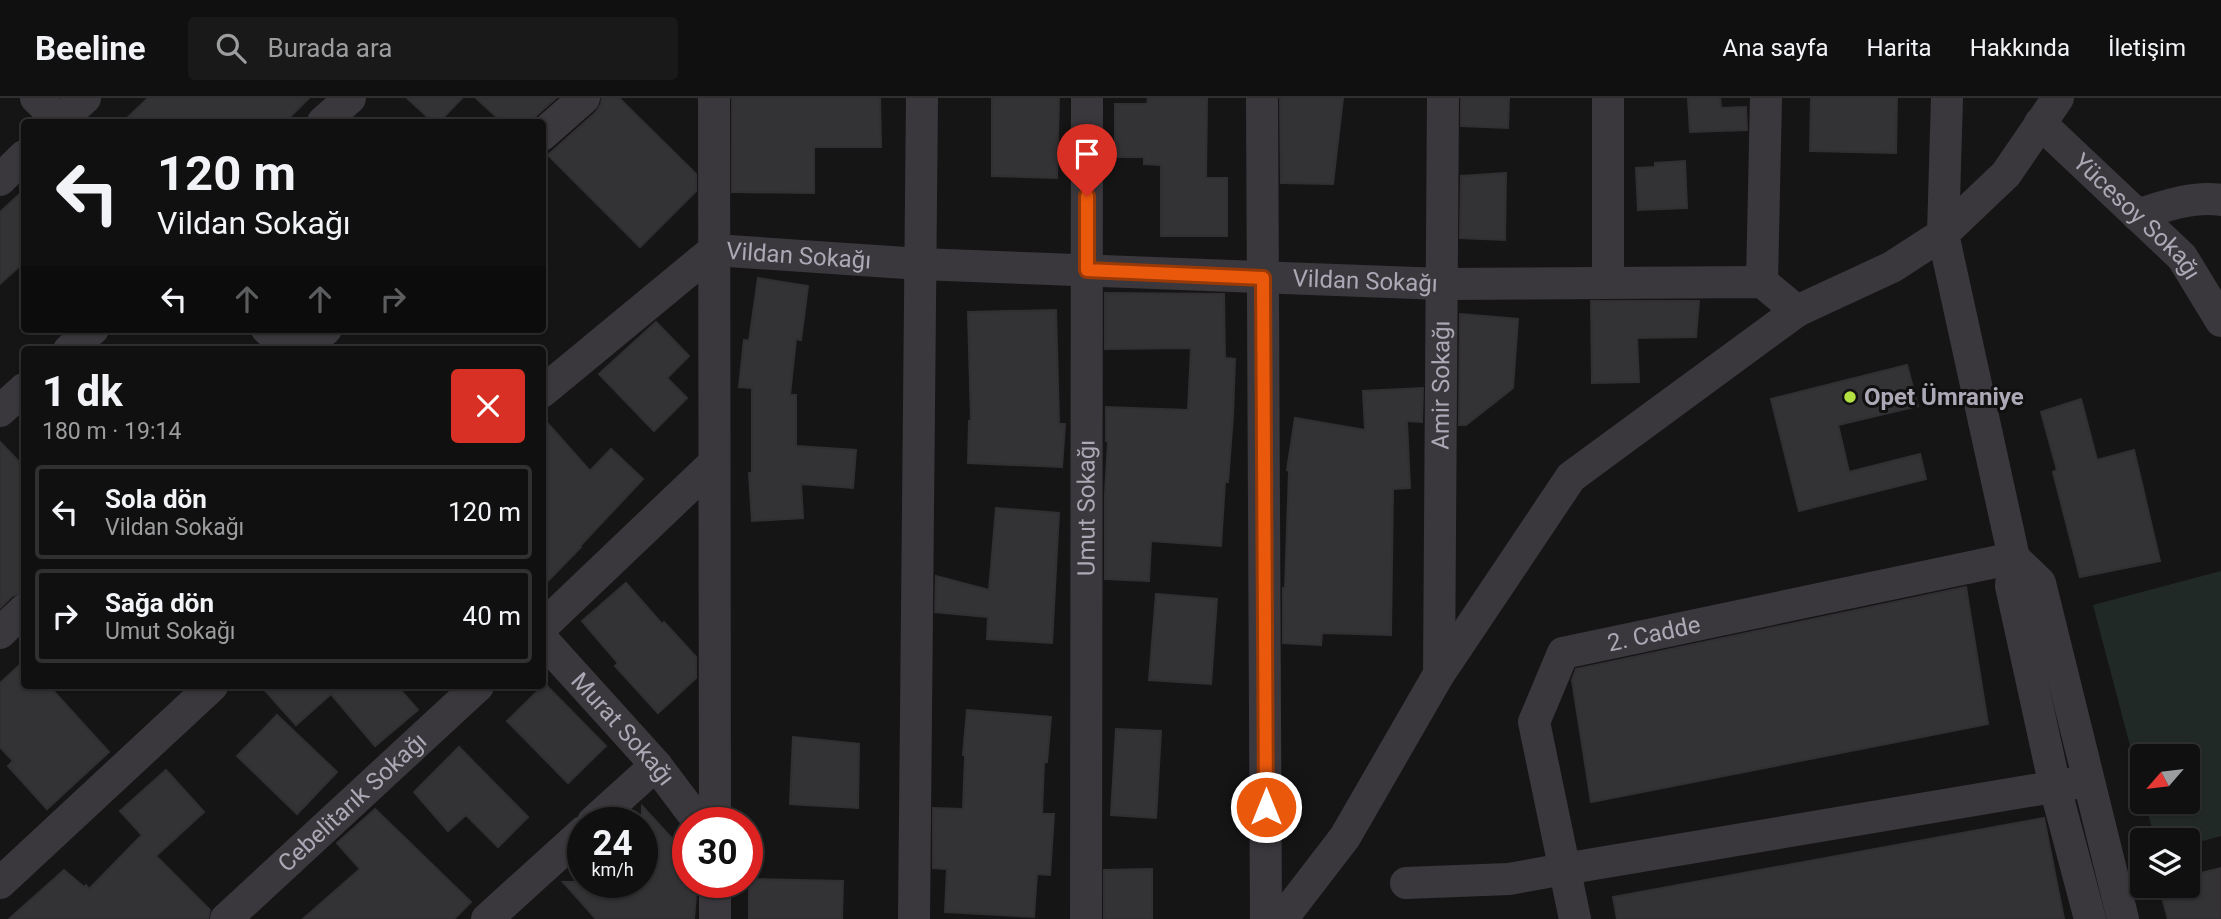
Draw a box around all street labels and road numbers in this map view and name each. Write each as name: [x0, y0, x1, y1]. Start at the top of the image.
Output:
street label: Yücesoy Sokağı: [2067, 148, 2206, 285]
street label: Vildan Sokağı: [725, 237, 872, 275]
street label: Vildan Sokağı: [1292, 264, 1438, 298]
street label: Amir Sokağı: [1427, 320, 1455, 450]
street label: Umut Sokağı: [1072, 440, 1101, 576]
street label: 2. Cadde: [1605, 610, 1703, 657]
street label: Murat Sokağı: [565, 667, 680, 791]
street label: Cebelitarık Sokağı: [272, 727, 432, 878]

